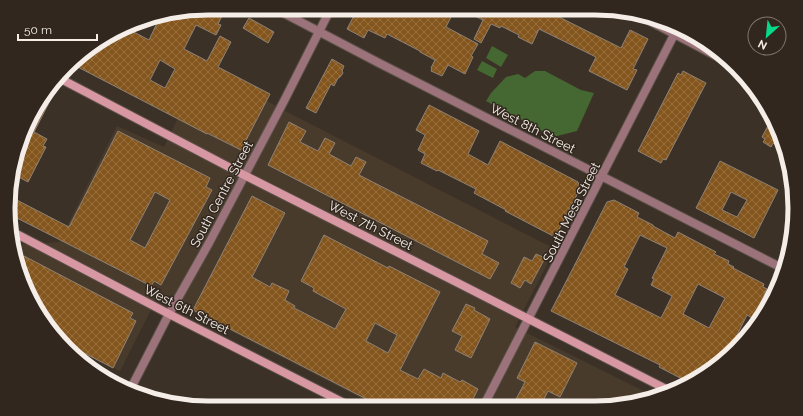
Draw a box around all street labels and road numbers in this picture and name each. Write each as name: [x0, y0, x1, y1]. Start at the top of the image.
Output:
street label: West 8th Street: [488, 101, 578, 157]
street label: South Centre Street: [187, 138, 256, 250]
street label: South Mesa Street: [540, 159, 603, 265]
street label: West 7th Street: [326, 198, 416, 253]
street label: West 6th Street: [142, 282, 232, 338]

